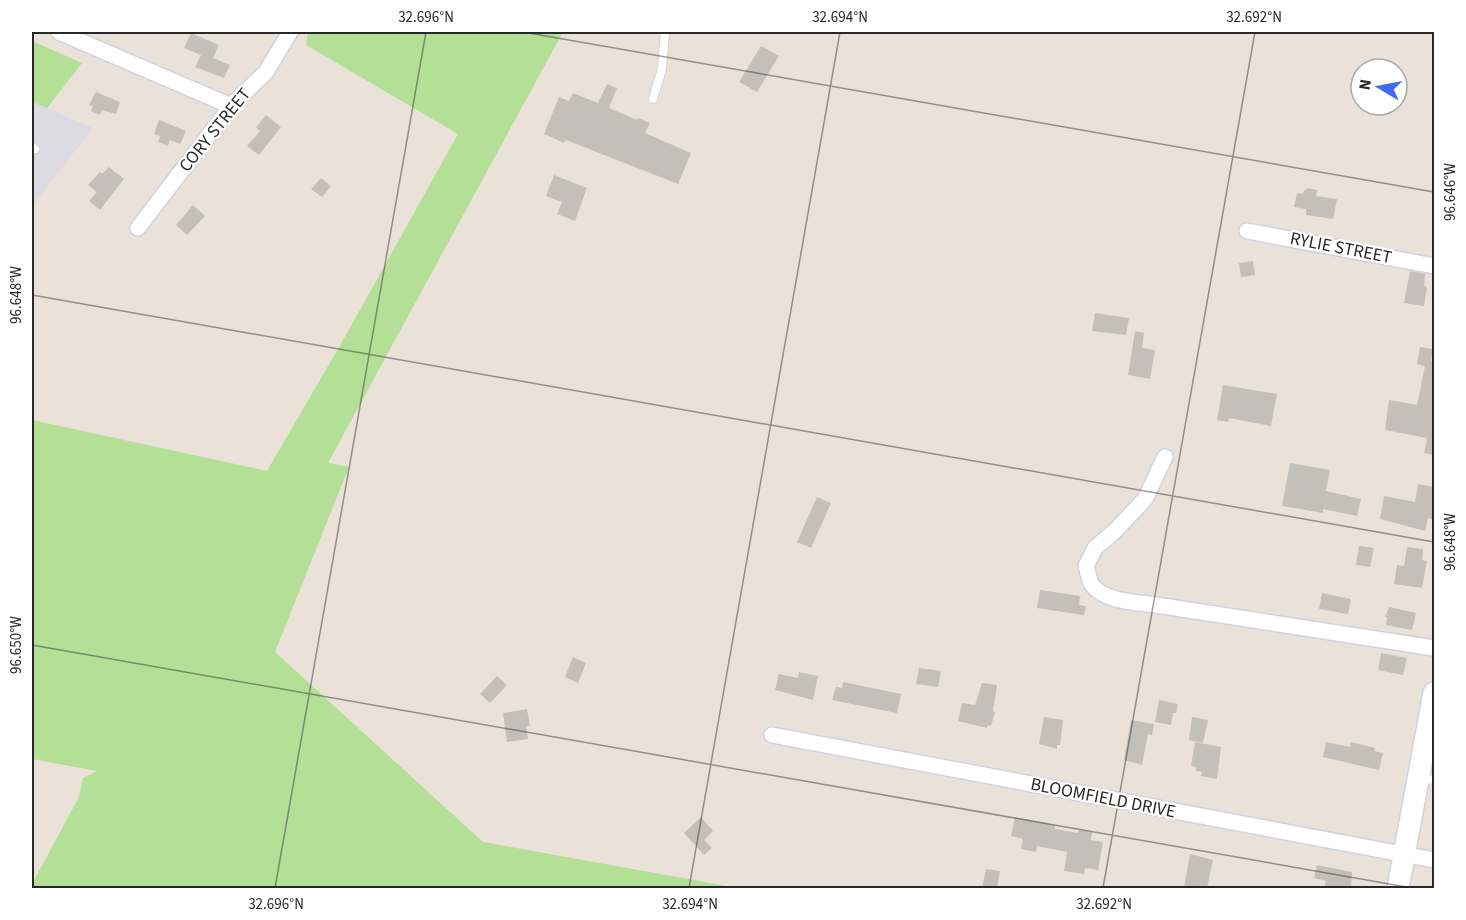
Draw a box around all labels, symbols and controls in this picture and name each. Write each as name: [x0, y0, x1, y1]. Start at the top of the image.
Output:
text: 32.696°N: [398, 7, 454, 28]
text: 32.694°N: [812, 7, 868, 28]
text: 32.692°N: [1226, 7, 1282, 28]
north arrow: [1349, 57, 1409, 117]
text: N: [1353, 77, 1377, 92]
street label: CORY STREET: [173, 82, 257, 177]
text: 96.646°W: [1440, 163, 1461, 221]
street label: RYLIE STREET: [1288, 226, 1394, 270]
text: 96.648°W: [6, 266, 27, 324]
text: 96.648°W: [1440, 513, 1461, 571]
text: 96.650°W: [6, 616, 27, 674]
street label: BLOOMFIELD DRIVE: [1028, 772, 1178, 824]
text: 32.696°N: [248, 894, 304, 915]
text: 32.694°N: [662, 894, 718, 915]
text: 32.692°N: [1076, 894, 1132, 915]

